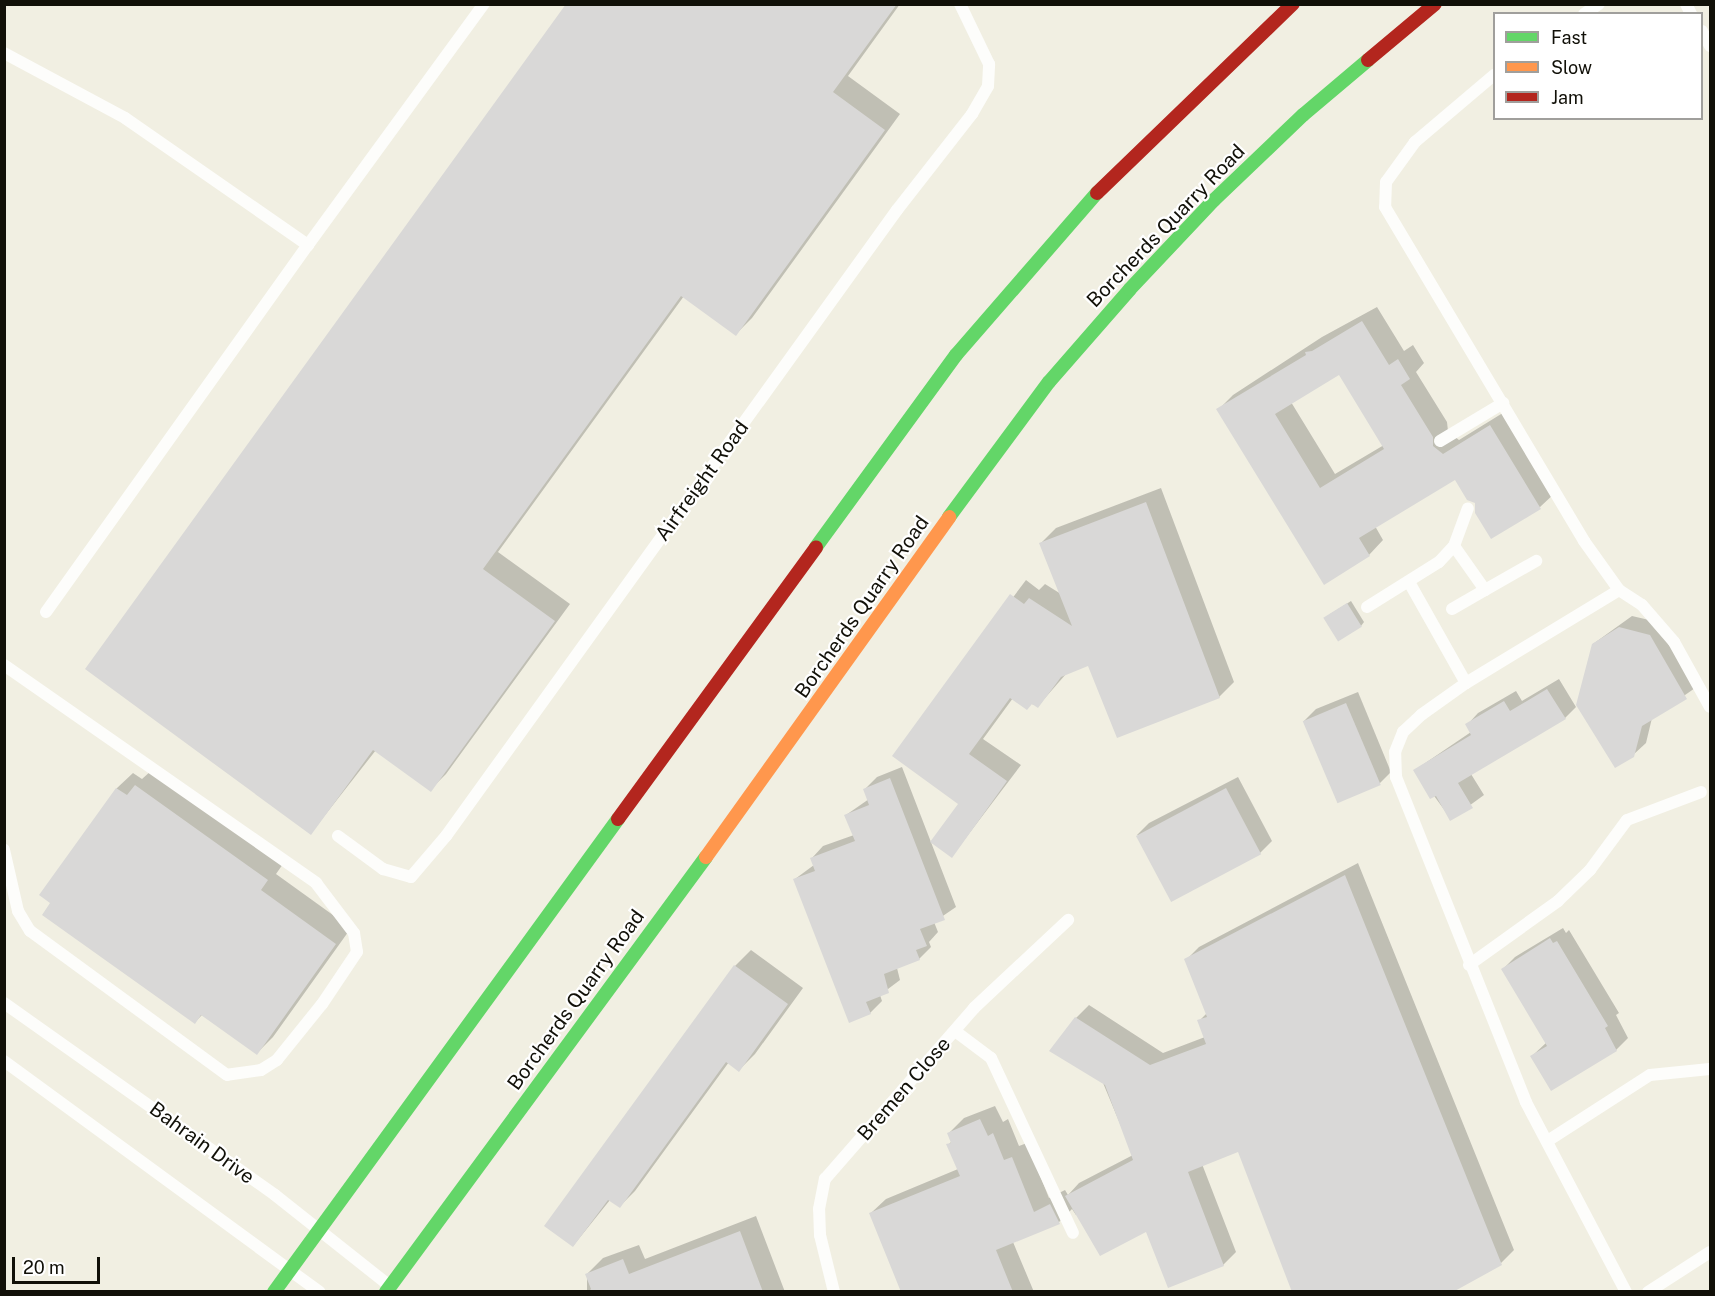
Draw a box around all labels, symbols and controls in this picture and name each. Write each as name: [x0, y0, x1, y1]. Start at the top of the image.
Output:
legend: [1493, 12, 1703, 120]
text: Fast: [1551, 27, 1587, 48]
text: Slow: [1551, 57, 1592, 78]
text: Jam: [1551, 87, 1584, 108]
street label: Borcherds Quarry Road: [1082, 140, 1250, 312]
street label: Airfreight Road: [650, 416, 754, 546]
street label: Borcherds Quarry Road: [790, 511, 934, 703]
street label: Borcherds Quarry Road: [502, 905, 650, 1095]
street label: Bremen Close: [852, 1032, 956, 1146]
street label: Bahrain Drive: [145, 1097, 259, 1189]
scale bar: [15, 1245, 104, 1283]
text: 20 m: [23, 1257, 65, 1278]

